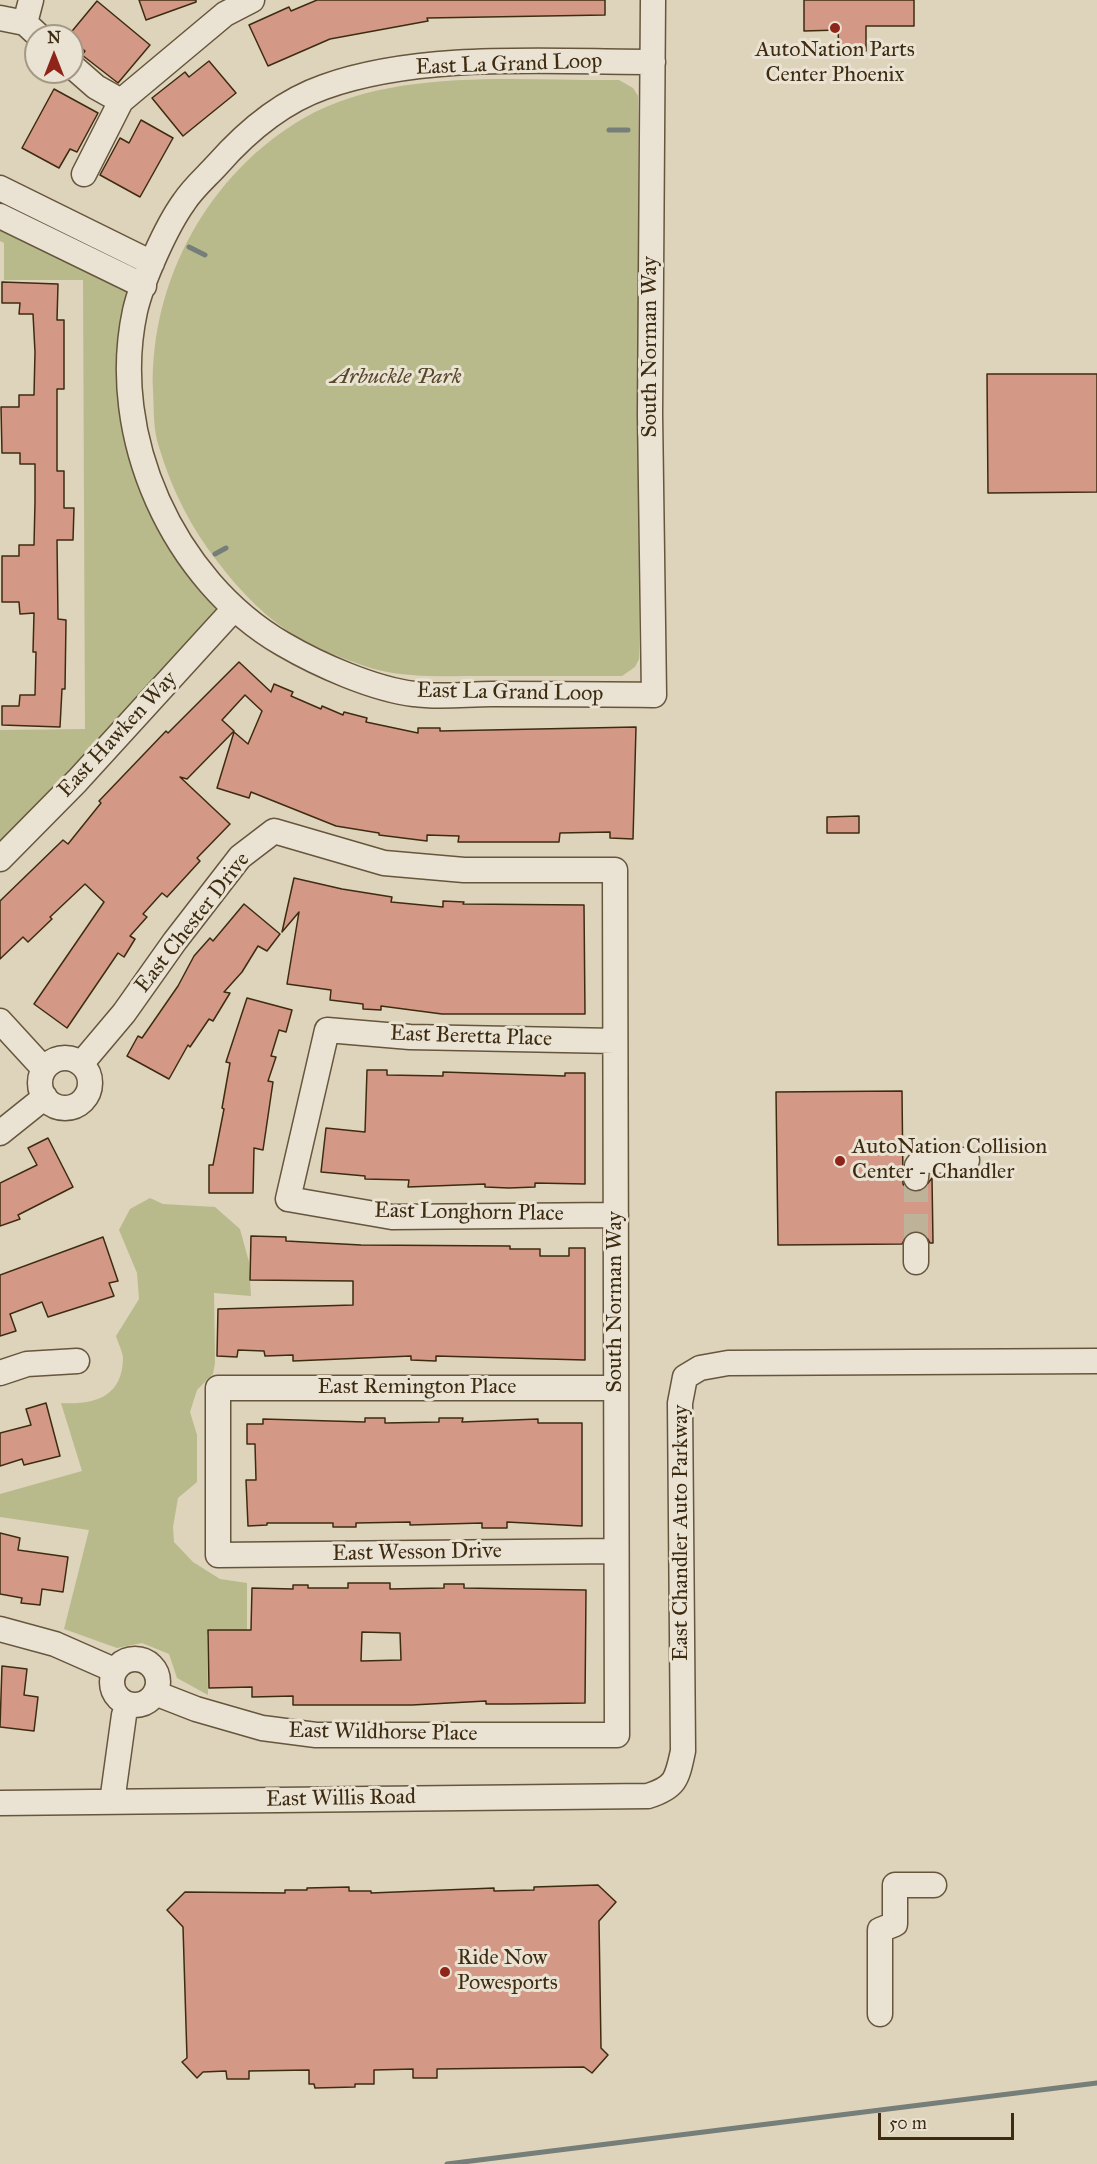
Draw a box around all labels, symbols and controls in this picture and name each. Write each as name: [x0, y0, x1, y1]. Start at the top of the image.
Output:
marker: AutoNation Parts Center Phoenix: [828, 21, 842, 35]
north arrow: [24, 24, 84, 84]
text: N: [47, 28, 61, 47]
place label: AutoNation Parts Center Phoenix: [755, 38, 915, 90]
street label: East La Grand Loop: [415, 49, 603, 81]
street label: South Norman Way: [638, 256, 664, 438]
park label: Arbuckle Park: [330, 365, 462, 391]
street label: East Hawken Way: [53, 666, 183, 804]
street label: East La Grand Loop: [416, 678, 604, 708]
street label: East Chester Drive: [130, 848, 256, 998]
street label: East Beretta Place: [389, 1021, 553, 1053]
place label: AutoNation Collision Center - Chandler: [852, 1135, 1047, 1186]
marker: AutoNation Collision Center - Chandler: [833, 1154, 847, 1168]
street label: East Longhorn Place: [374, 1198, 564, 1228]
street label: South Norman Way: [603, 1211, 629, 1393]
street label: East Remington Place: [318, 1375, 516, 1401]
street label: East Chandler Auto Parkway: [669, 1405, 695, 1661]
street label: East Wesson Drive: [332, 1538, 502, 1568]
street label: East Wildhorse Place: [288, 1718, 478, 1748]
street label: East Willis Road: [266, 1784, 416, 1814]
place label: Ride Now Powesports: [457, 1946, 558, 1998]
marker: Ride Now Powesports: [438, 1965, 452, 1979]
scale bar: [881, 2101, 1018, 2139]
text: 50 m: [889, 2112, 927, 2134]

